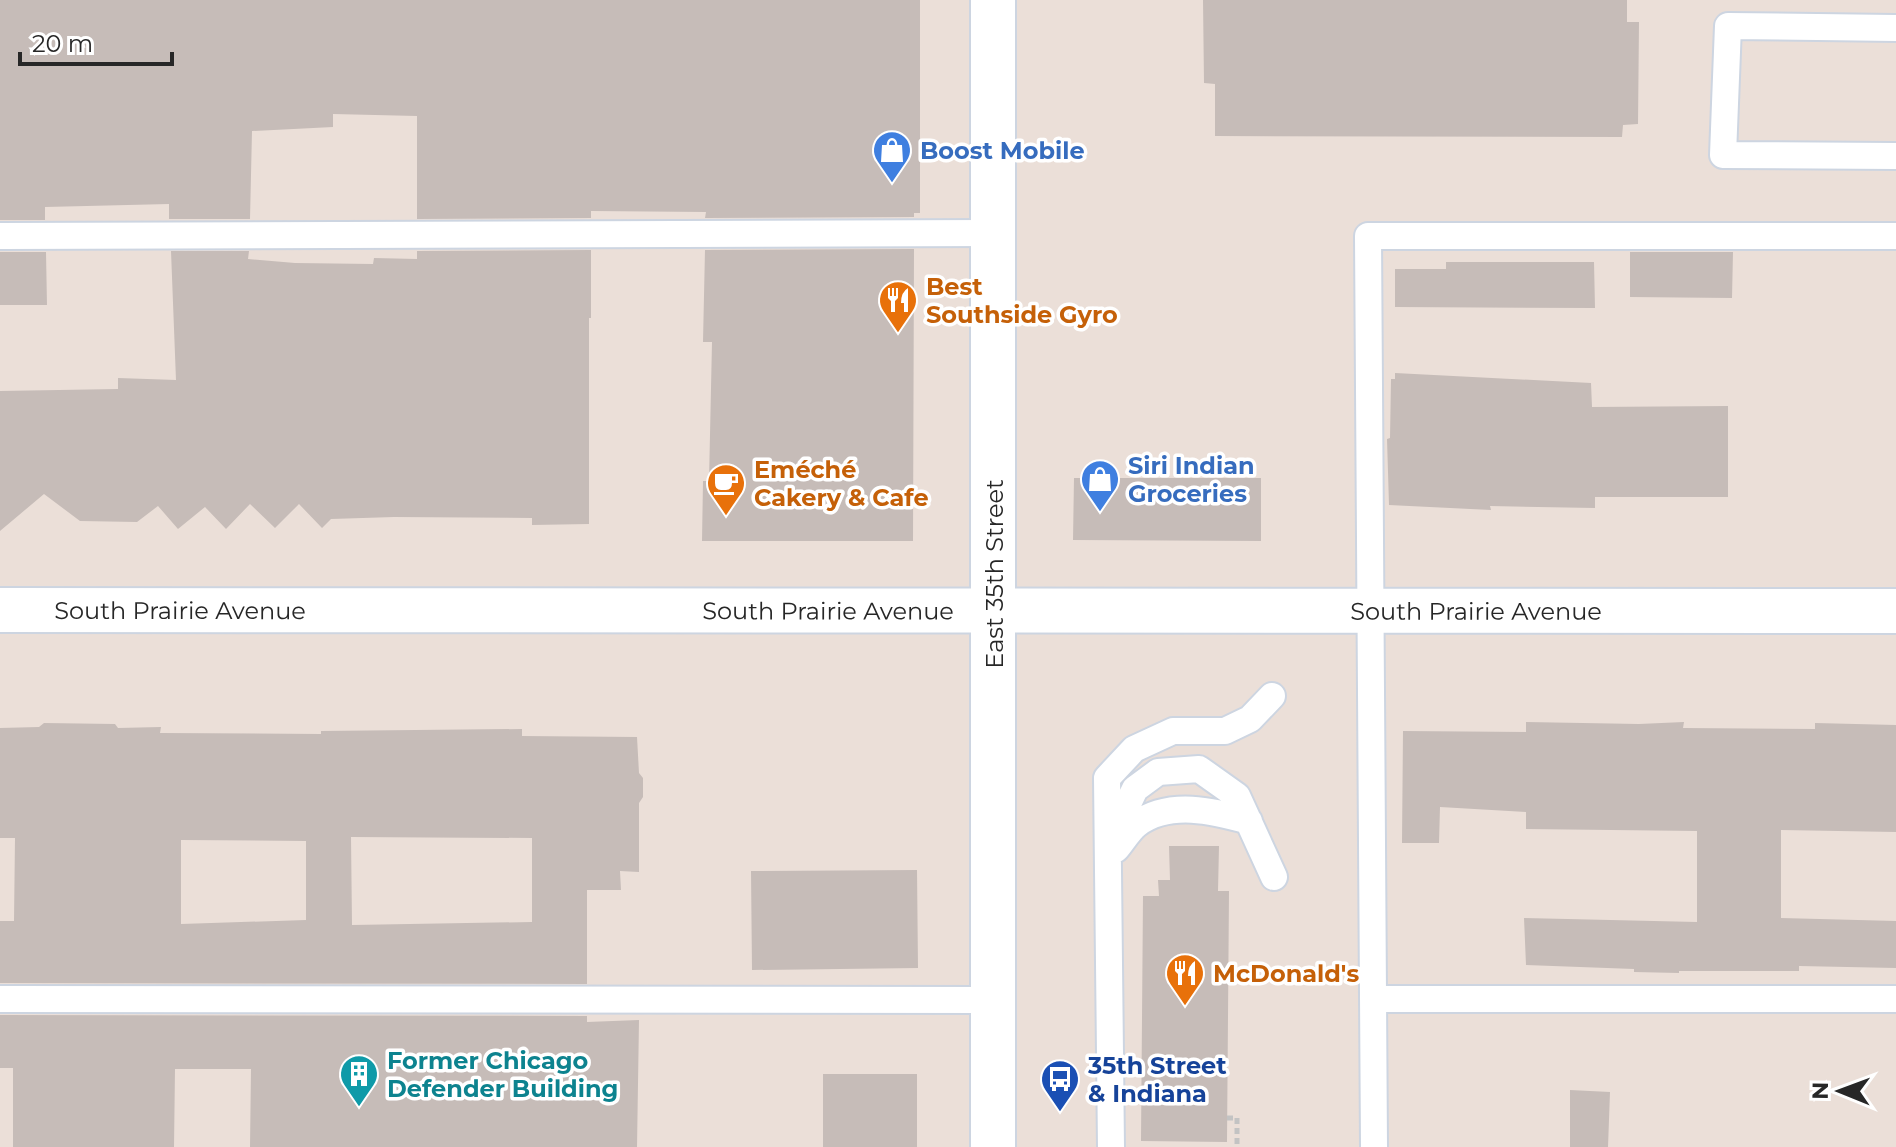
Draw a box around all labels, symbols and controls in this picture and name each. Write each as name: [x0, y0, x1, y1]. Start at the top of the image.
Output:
scale bar: [20, 16, 172, 66]
text: 20 m: [32, 29, 93, 58]
shop icon: Boost Mobile: [871, 129, 913, 184]
place label: Boost Mobile: [920, 136, 1085, 165]
place label: Best Southside Gyro: [926, 272, 1118, 329]
restaurant icon: Best Southside Gyro: [877, 279, 919, 334]
place label: Siri Indian Groceries: [1128, 451, 1255, 508]
place label: Eméché Cakery & Cafe: [754, 455, 929, 512]
shop icon: Siri Indian Groceries: [1079, 458, 1121, 513]
cafe icon: Eméché Cakery & Cafe: [705, 462, 747, 517]
street label: East 35th Street: [980, 479, 1009, 669]
street label: South Prairie Avenue: [54, 596, 306, 625]
street label: South Prairie Avenue: [702, 596, 954, 625]
street label: South Prairie Avenue: [1350, 596, 1602, 625]
restaurant icon: McDonald's: [1164, 952, 1206, 1007]
place label: McDonald's: [1213, 959, 1359, 988]
place label: Former Chicago Defender Building: [387, 1046, 618, 1103]
place label: 35th Street & Indiana: [1087, 1051, 1227, 1108]
north arrow: [1800, 1051, 1880, 1131]
building icon: Former Chicago Defender Building: [338, 1053, 380, 1108]
bus stop icon: 35th Street & Indiana: [1039, 1058, 1081, 1113]
text: N: [1807, 1082, 1834, 1100]

